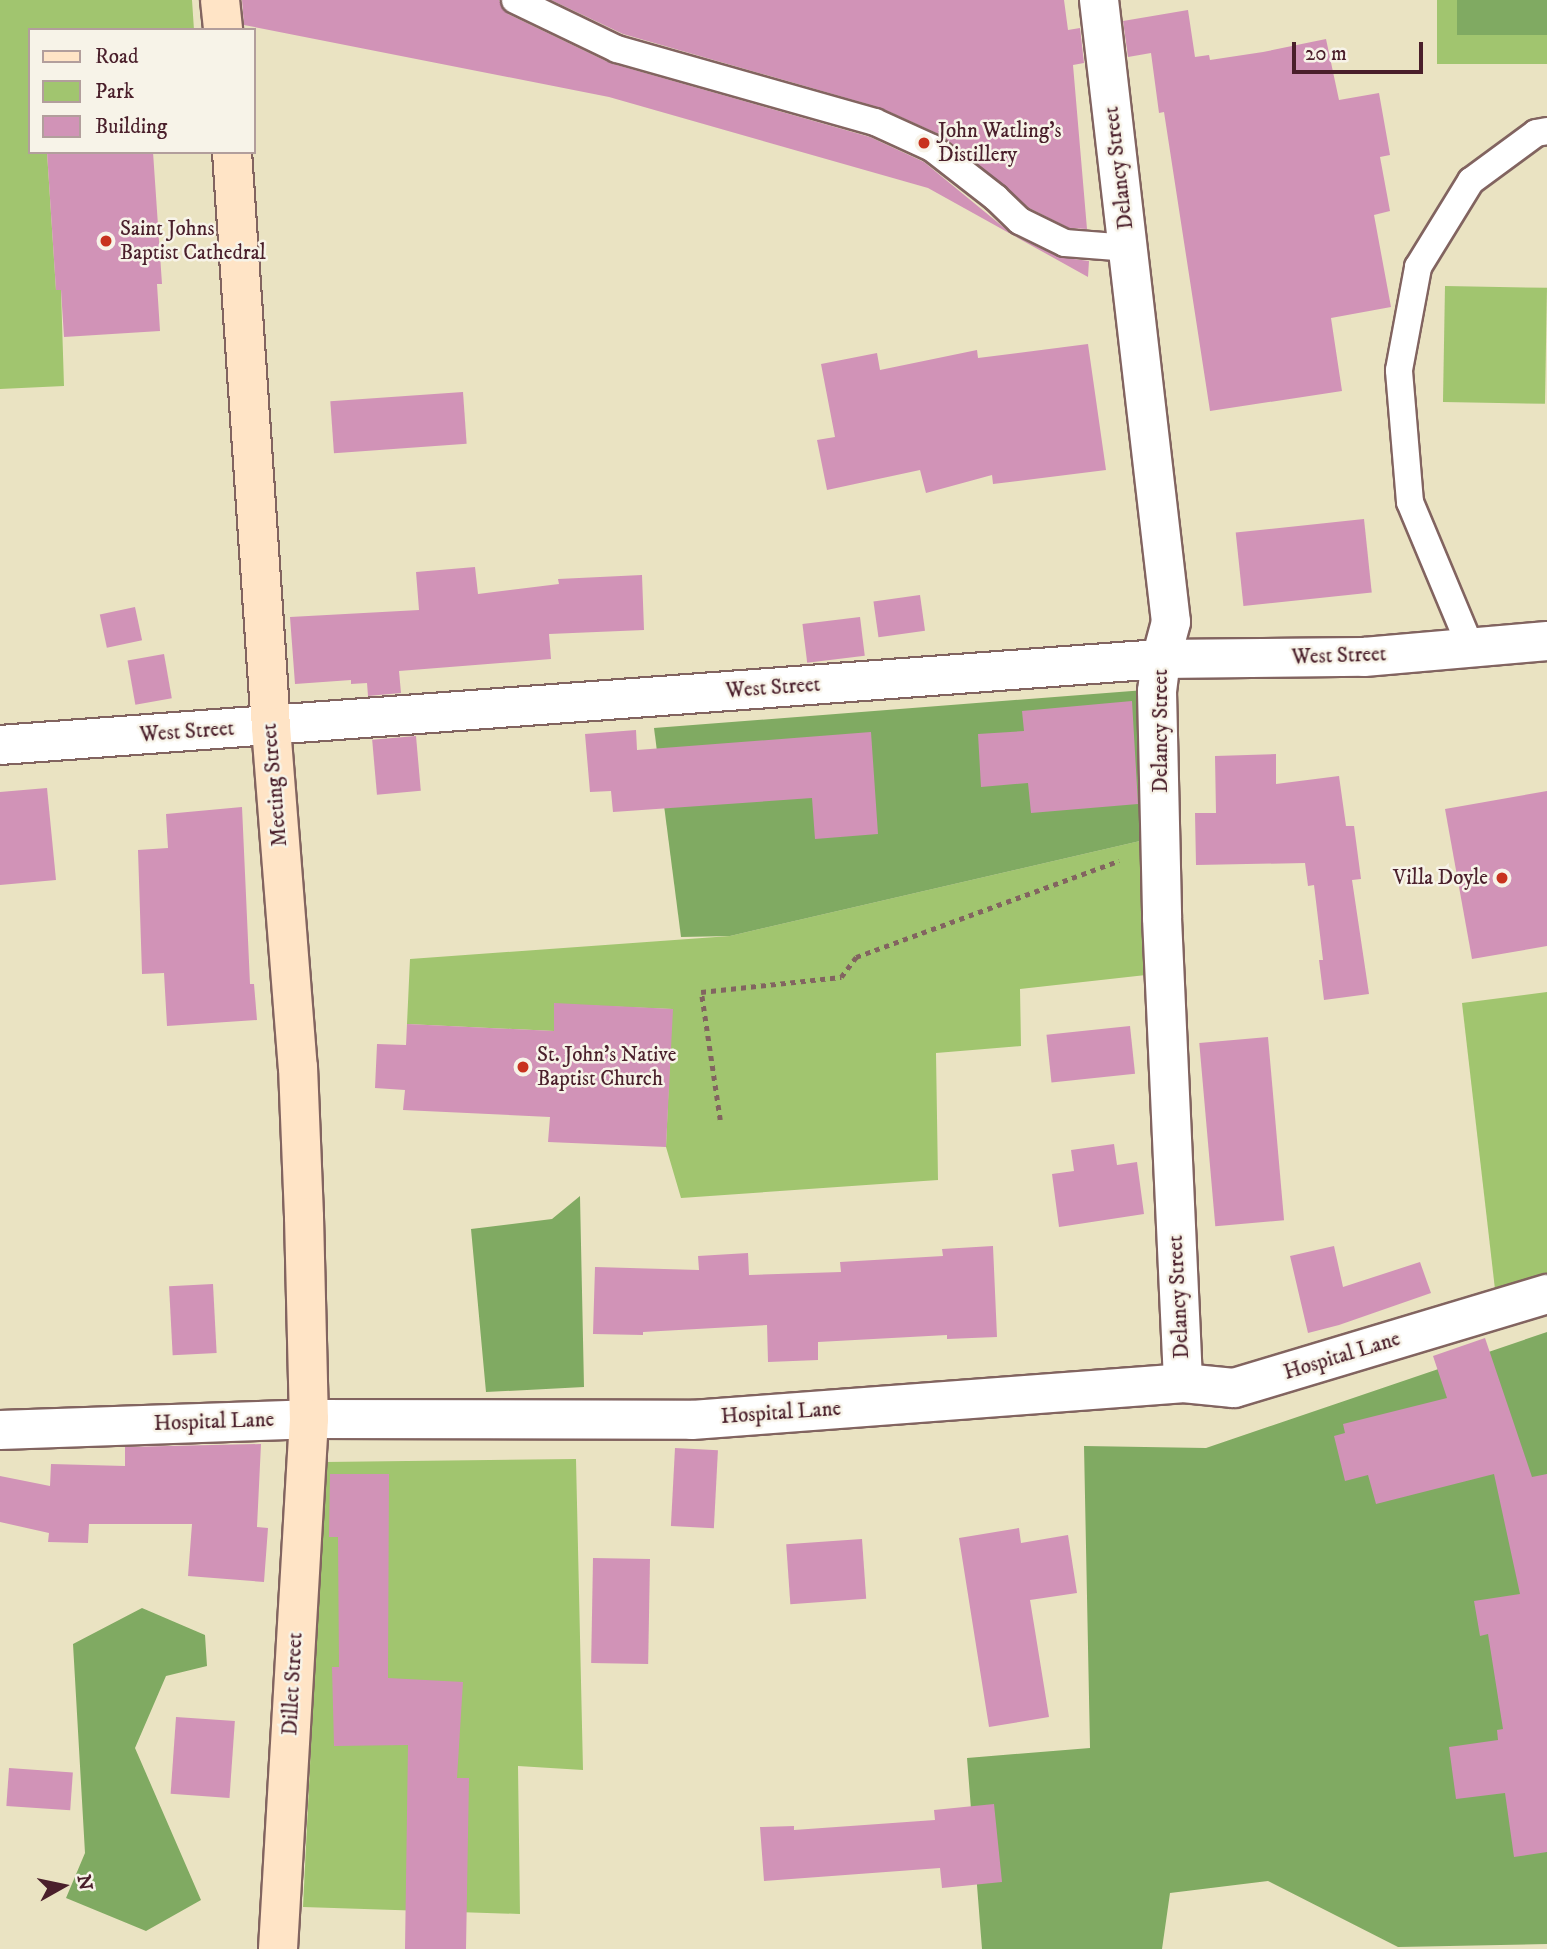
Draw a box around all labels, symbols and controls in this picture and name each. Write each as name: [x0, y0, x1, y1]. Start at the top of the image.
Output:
legend: [28, 28, 256, 154]
scale bar: [1295, 28, 1426, 72]
text: 20 m: [1305, 41, 1347, 67]
text: Road: [95, 44, 139, 70]
text: Park: [95, 79, 134, 105]
street label: Delancy Street: [1099, 105, 1139, 231]
text: Building: [95, 114, 167, 140]
place label: John Watling's Distillery: [938, 118, 1061, 168]
marker: John Watling's Distillery: [916, 135, 932, 151]
place label: Saint Johns Baptist Cathedral: [120, 216, 266, 266]
marker: Saint Johns Baptist Cathedral: [98, 233, 114, 249]
street label: West Street: [1291, 642, 1387, 670]
street label: Delancy Street: [1148, 669, 1174, 793]
street label: West Street: [725, 672, 821, 704]
street label: West Street: [139, 716, 235, 748]
street label: Meeting Street: [257, 722, 293, 848]
place label: Villa Doyle: [1393, 865, 1488, 891]
marker: Villa Doyle: [1494, 870, 1510, 886]
place label: St. John's Native Baptist Church: [537, 1042, 676, 1092]
marker: St. John's Native Baptist Church: [515, 1059, 531, 1075]
street label: Delancy Street: [1163, 1235, 1195, 1359]
street label: Hospital Lane: [1281, 1326, 1403, 1386]
street label: Hospital Lane: [720, 1396, 842, 1430]
street label: Hospital Lane: [153, 1407, 275, 1437]
street label: Dillet Street: [278, 1632, 308, 1736]
north arrow: [28, 1851, 98, 1921]
text: N: [72, 1873, 97, 1892]

